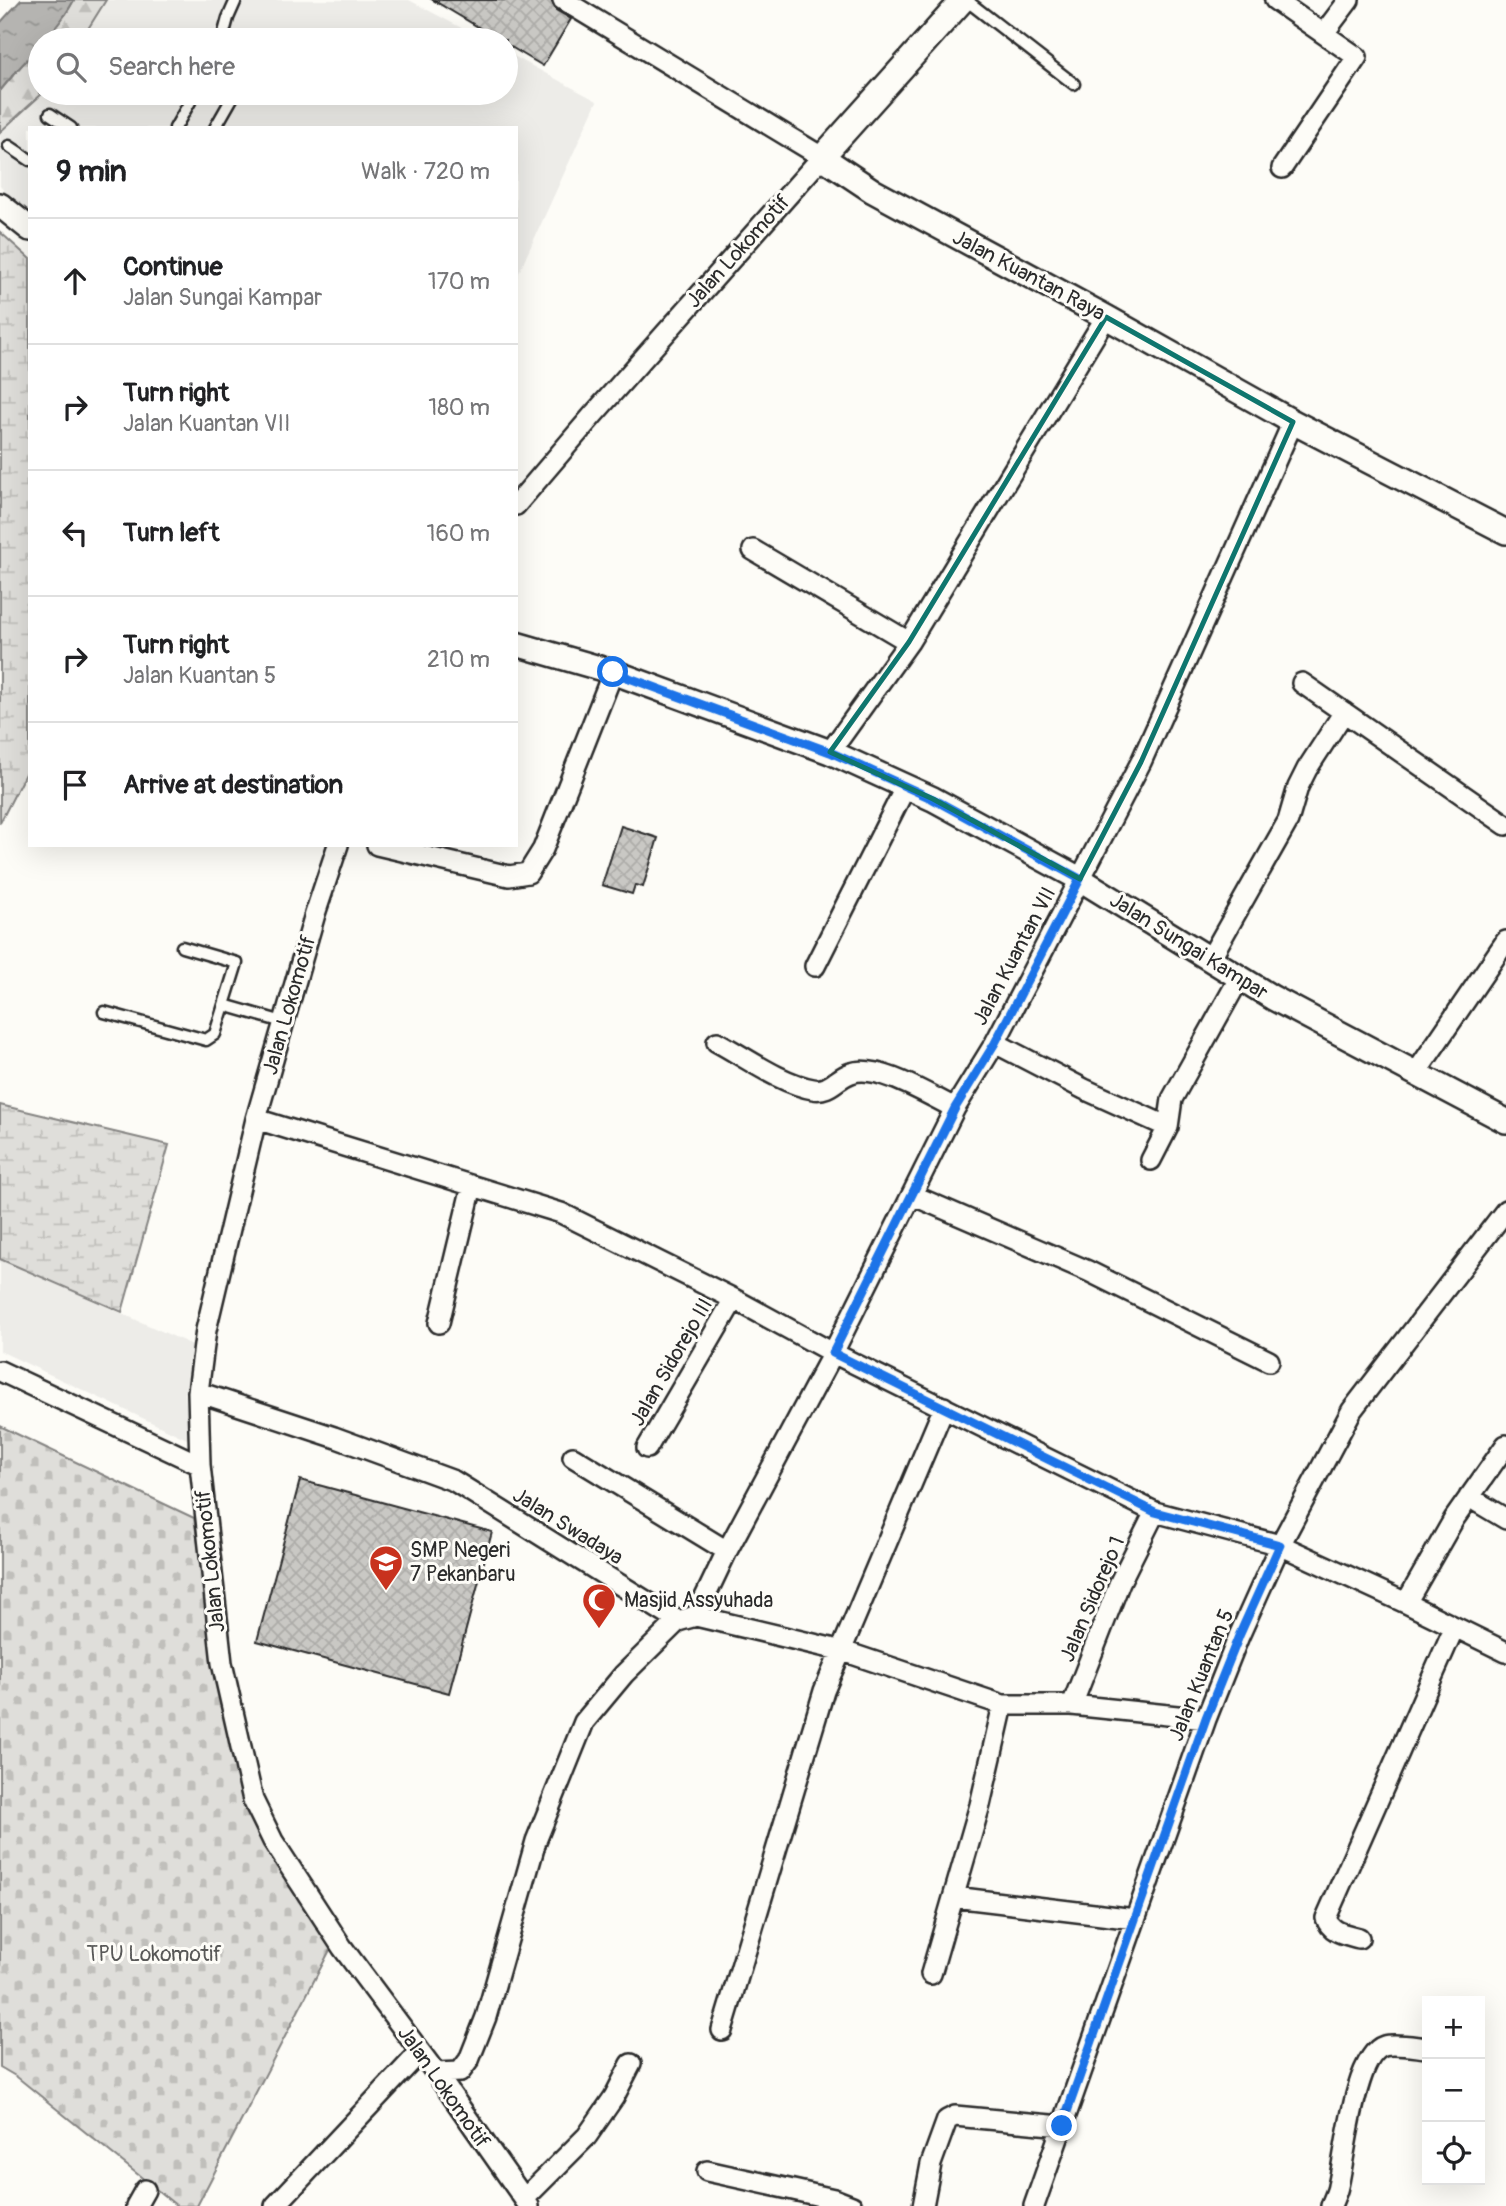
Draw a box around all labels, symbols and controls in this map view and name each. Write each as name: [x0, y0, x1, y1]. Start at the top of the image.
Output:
search box: [28, 28, 518, 105]
icon: search: [52, 48, 90, 86]
text: Search here: [108, 51, 235, 83]
text: 9 min: [56, 153, 127, 190]
text: Walk · 720 m: [361, 157, 490, 186]
street label: Jalan Lokomotif: [680, 189, 797, 314]
street label: Jalan Kuantan Raya: [948, 224, 1110, 327]
text: Continue: [123, 251, 223, 283]
icon: ahead: [56, 262, 94, 300]
text: 170 m: [428, 267, 490, 296]
text: Jalan Sungai Kampar: [123, 283, 322, 312]
text: Turn right: [123, 377, 229, 409]
icon: right: [56, 388, 94, 426]
text: 180 m: [428, 393, 490, 422]
text: Jalan Kuantan VII: [123, 409, 290, 438]
icon: left: [56, 514, 94, 552]
text: Turn left: [123, 517, 219, 549]
text: 160 m: [426, 519, 490, 548]
text: Turn right: [123, 629, 229, 661]
icon: right: [56, 640, 94, 678]
text: 210 m: [427, 645, 490, 674]
route start: [597, 656, 628, 687]
text: Jalan Kuantan 5: [123, 661, 276, 690]
icon: arrive: [56, 766, 94, 804]
text: Arrive at destination: [123, 769, 343, 801]
street label: Jalan Kuantan VII: [967, 882, 1062, 1030]
street label: Jalan Sungai Kampar: [1104, 887, 1273, 1006]
street label: Jalan Lokomotif: [257, 932, 322, 1078]
street label: Jalan Sidorejo III: [624, 1293, 719, 1431]
street label: Jalan Swadaya: [507, 1482, 628, 1571]
street label: Jalan Lokomotif: [190, 1488, 231, 1634]
street label: Jalan Sidorejo 1: [1054, 1532, 1131, 1666]
place label: SMP Negeri 7 Pekanbaru: [410, 1537, 516, 1588]
school or university icon: SMP Negeri 7 Pekanbaru: [367, 1543, 405, 1592]
mosque icon: Masjid Assyuhada: [580, 1581, 618, 1630]
place label: Masjid Assyuhada: [624, 1587, 773, 1614]
street label: Jalan Kuantan 5: [1163, 1605, 1240, 1745]
park label: TPU Lokomotif: [87, 1941, 222, 1968]
map controls: [1422, 1996, 1485, 2185]
button: +: [1422, 1996, 1485, 2059]
street label: Jalan Lokomotif: [391, 2021, 496, 2154]
button: −: [1422, 2059, 1485, 2122]
route end: [1046, 2110, 1077, 2141]
button: locate: [1422, 2122, 1485, 2185]

